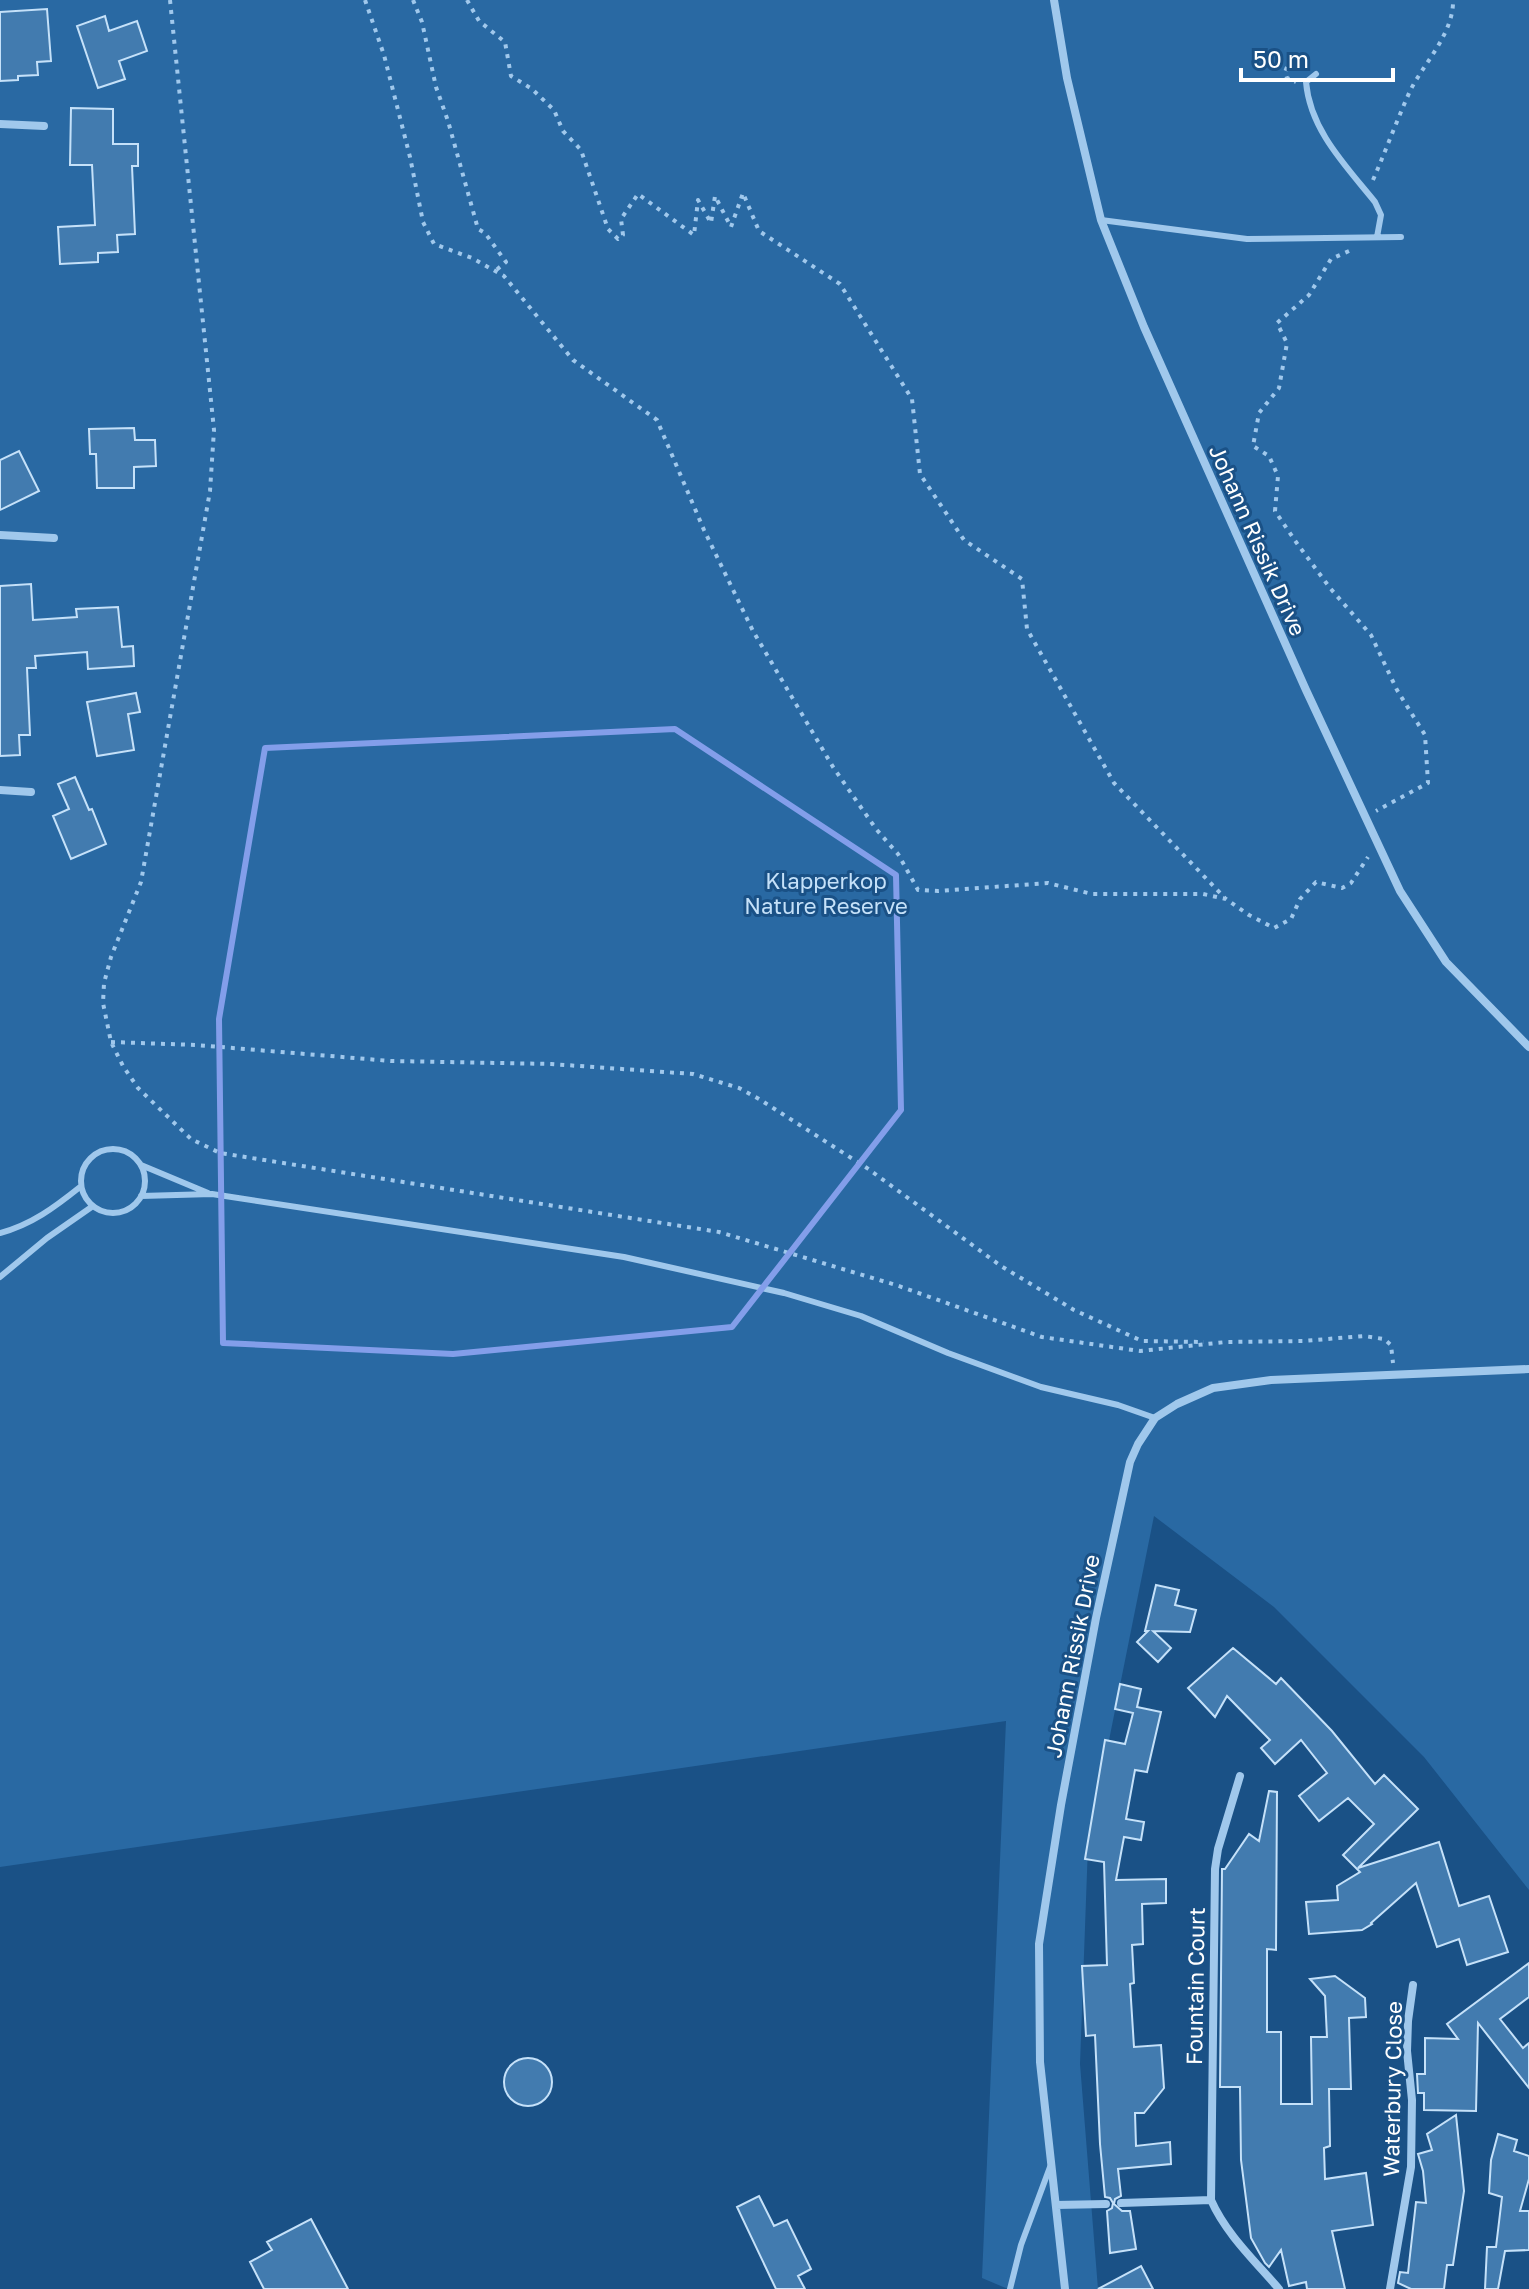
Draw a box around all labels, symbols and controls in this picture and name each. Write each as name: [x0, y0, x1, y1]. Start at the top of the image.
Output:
scale bar: [1241, 32, 1393, 82]
text: 50 m: [1253, 44, 1309, 73]
street label: Johann Rissik Drive: [1204, 440, 1312, 640]
park label: Klapperkop Nature Reserve: [744, 867, 908, 919]
street label: Johann Rissik Drive: [1039, 1552, 1105, 1760]
street label: Fountain Court: [1180, 1907, 1210, 2065]
street label: Waterbury Close: [1377, 2001, 1407, 2177]

